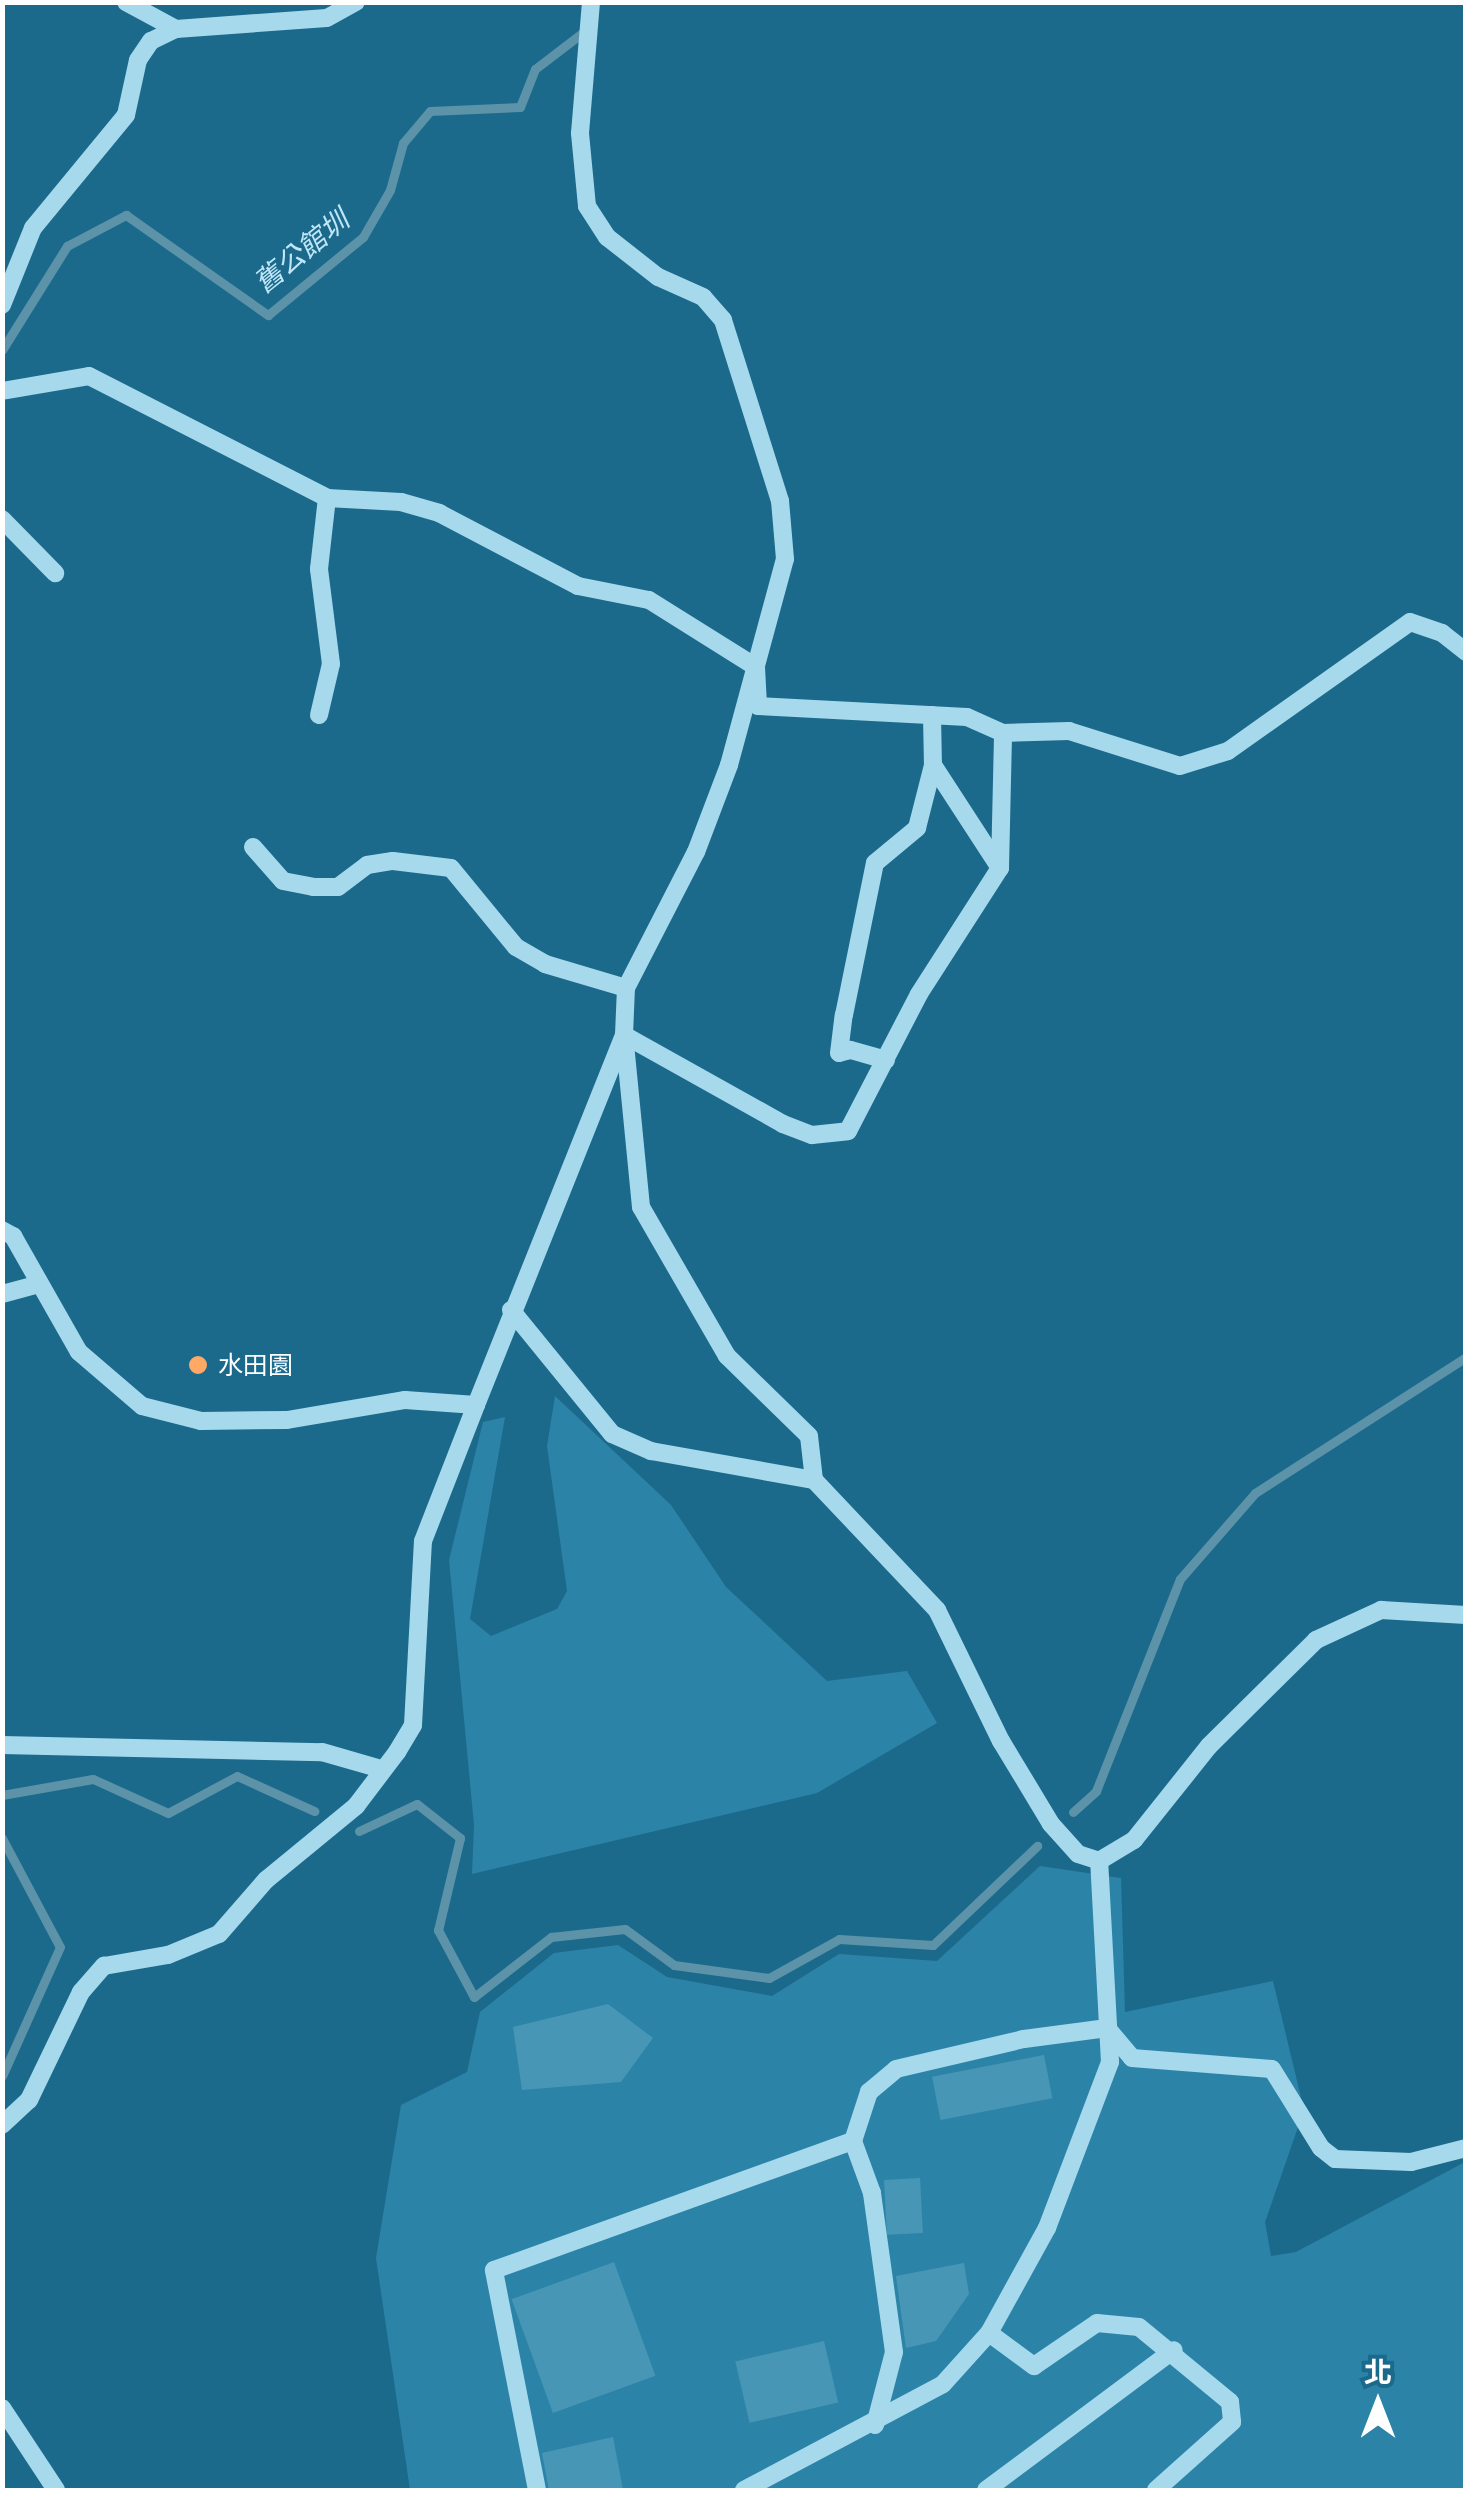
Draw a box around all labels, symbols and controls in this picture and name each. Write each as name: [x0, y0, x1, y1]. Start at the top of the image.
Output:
water label: 舊公館圳: [248, 204, 356, 300]
place label: 水田園: [218, 1350, 293, 1380]
marker: 水田園: [187, 1354, 209, 1376]
north arrow: [1328, 2353, 1428, 2453]
text: 北: [1364, 2356, 1392, 2389]

